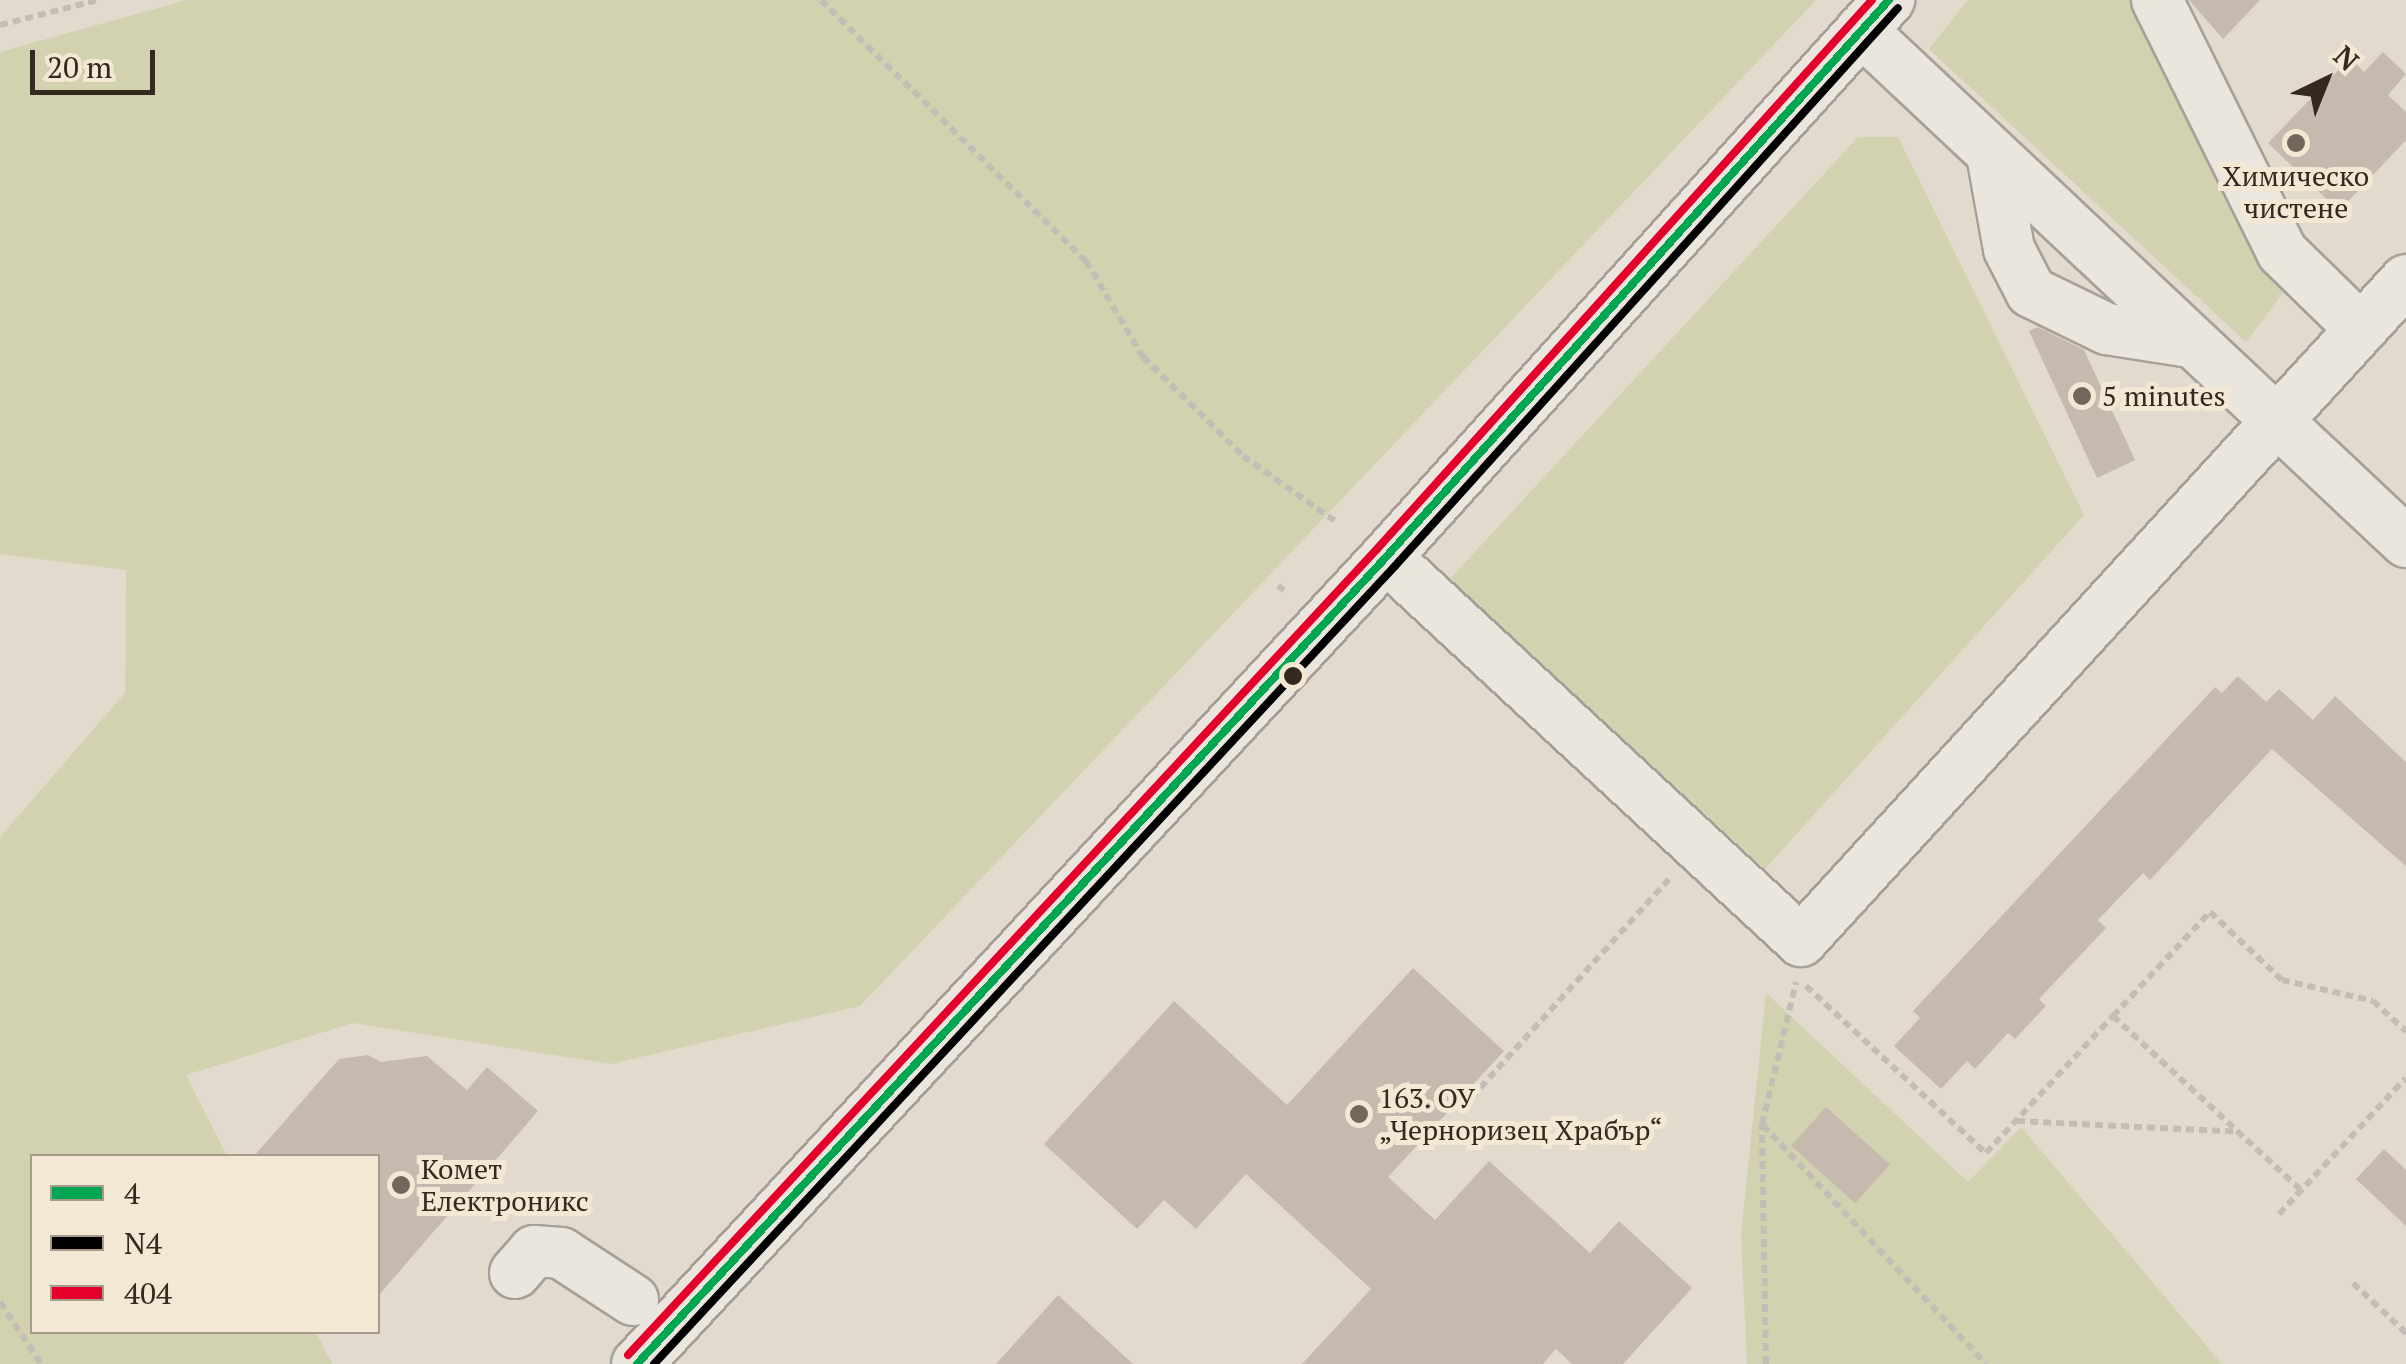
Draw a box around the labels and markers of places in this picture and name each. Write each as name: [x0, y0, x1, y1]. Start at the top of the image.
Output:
marker: Химическо чистене: [2285, 132, 2307, 154]
place label: Химическо чистене: [2223, 159, 2369, 225]
place label: 5 minutes: [2102, 379, 2226, 413]
marker: 5 minutes: [2071, 385, 2093, 407]
unlabelled marker: [1283, 666, 1303, 686]
place label: 163. ОУ „Черноризец Храбър“: [1379, 1081, 1663, 1147]
marker: 163. ОУ „Черноризец Храбър“: [1348, 1103, 1370, 1125]
place label: Комет Електроникс: [421, 1152, 589, 1218]
marker: Комет Електроникс: [390, 1174, 412, 1196]

